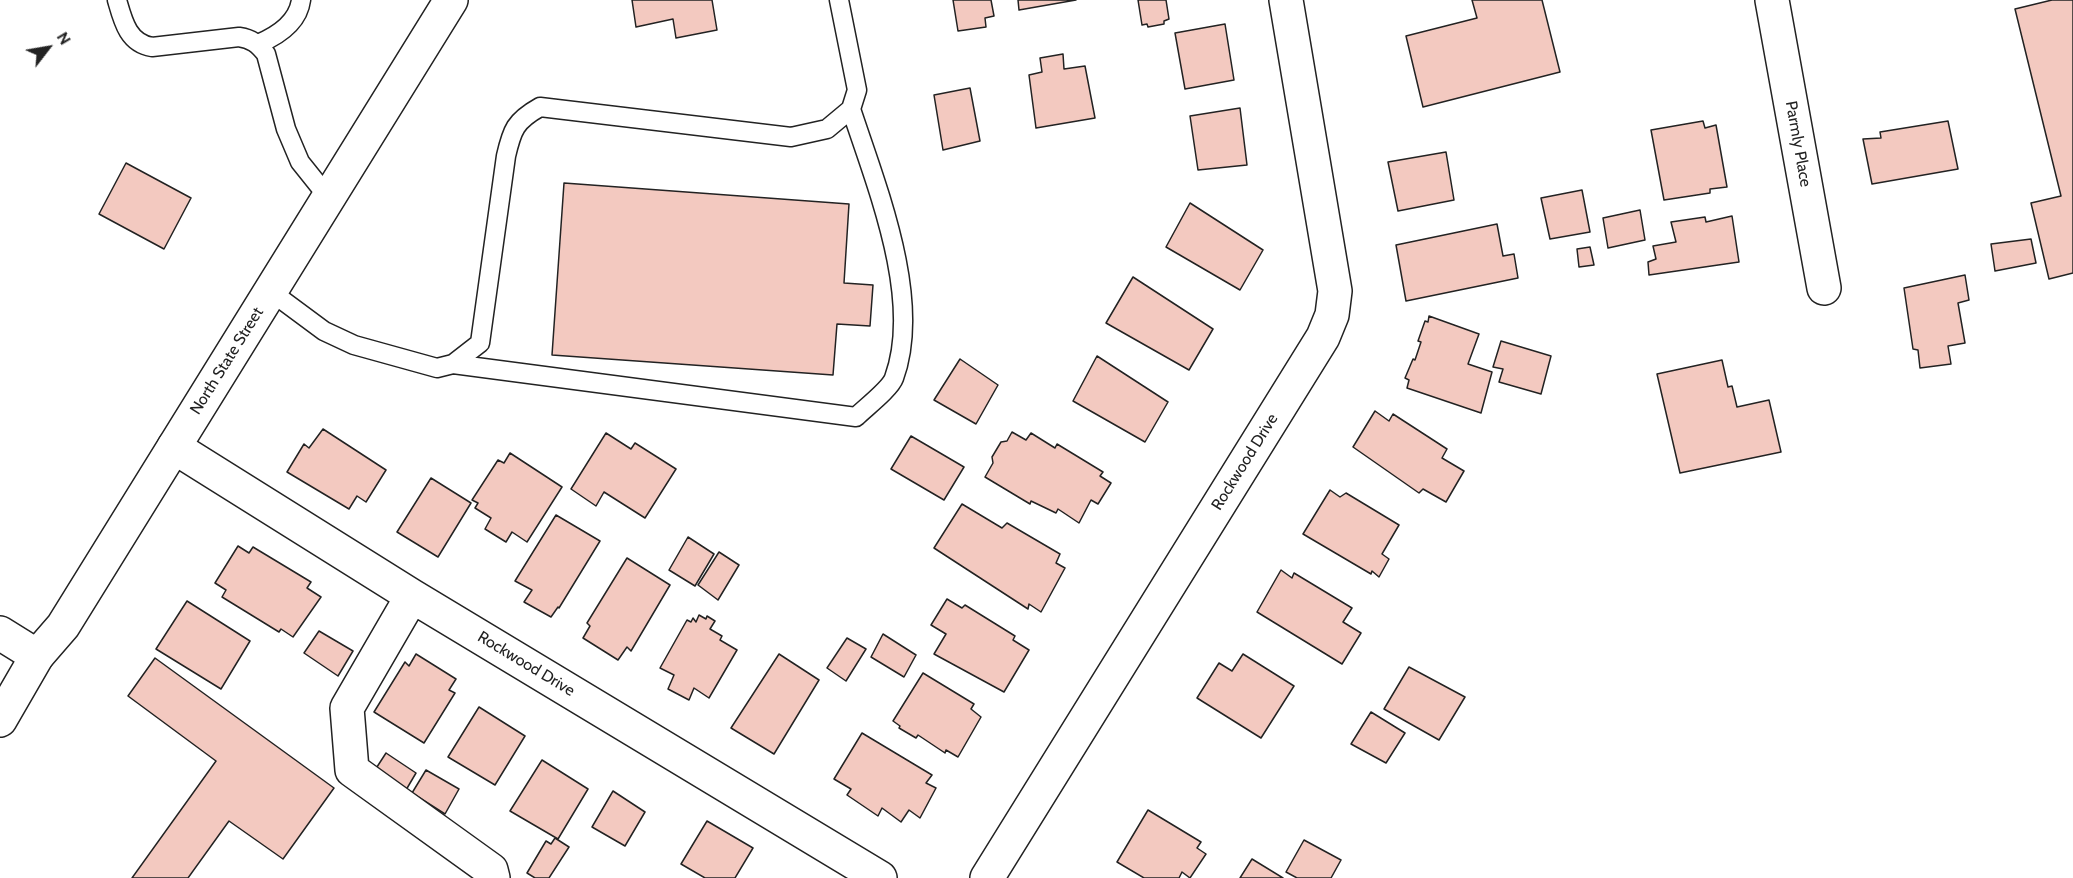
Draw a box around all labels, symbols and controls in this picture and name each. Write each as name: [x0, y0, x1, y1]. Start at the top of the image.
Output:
north arrow: [18, 18, 78, 78]
text: N: [53, 29, 75, 48]
street label: Parmly Place: [1781, 100, 1815, 188]
street label: North State Street: [186, 304, 268, 418]
street label: Rockwood Drive: [1208, 410, 1282, 514]
street label: Rockwood Drive: [474, 627, 578, 701]

